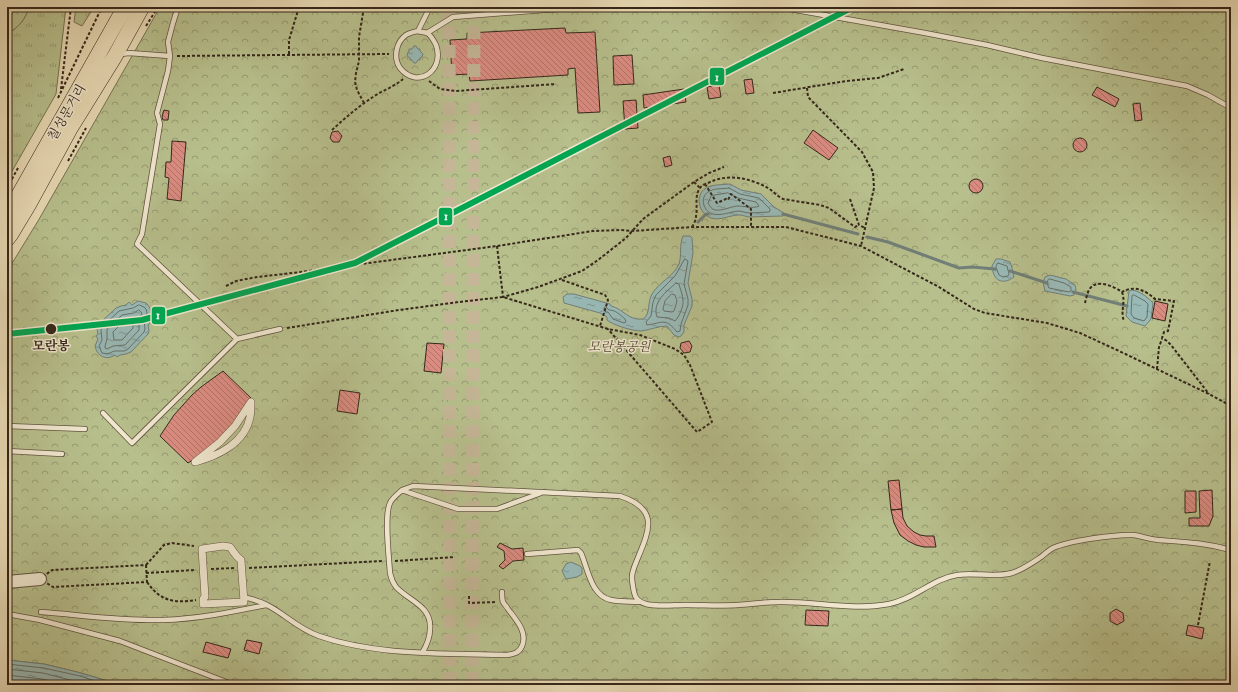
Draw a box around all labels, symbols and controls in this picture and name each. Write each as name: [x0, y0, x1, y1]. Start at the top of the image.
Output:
line badge: 1: [709, 67, 725, 86]
text: 1: [715, 71, 719, 84]
street label: 칠성문거리: [44, 81, 89, 144]
line badge: 1: [438, 207, 453, 226]
text: 1: [444, 210, 448, 223]
line badge: 1: [151, 306, 166, 325]
text: 1: [156, 309, 160, 322]
marker: 모란봉: [44, 322, 58, 336]
place label: 모란봉: [32, 338, 70, 354]
park label: 모란봉공원: [588, 339, 652, 355]

